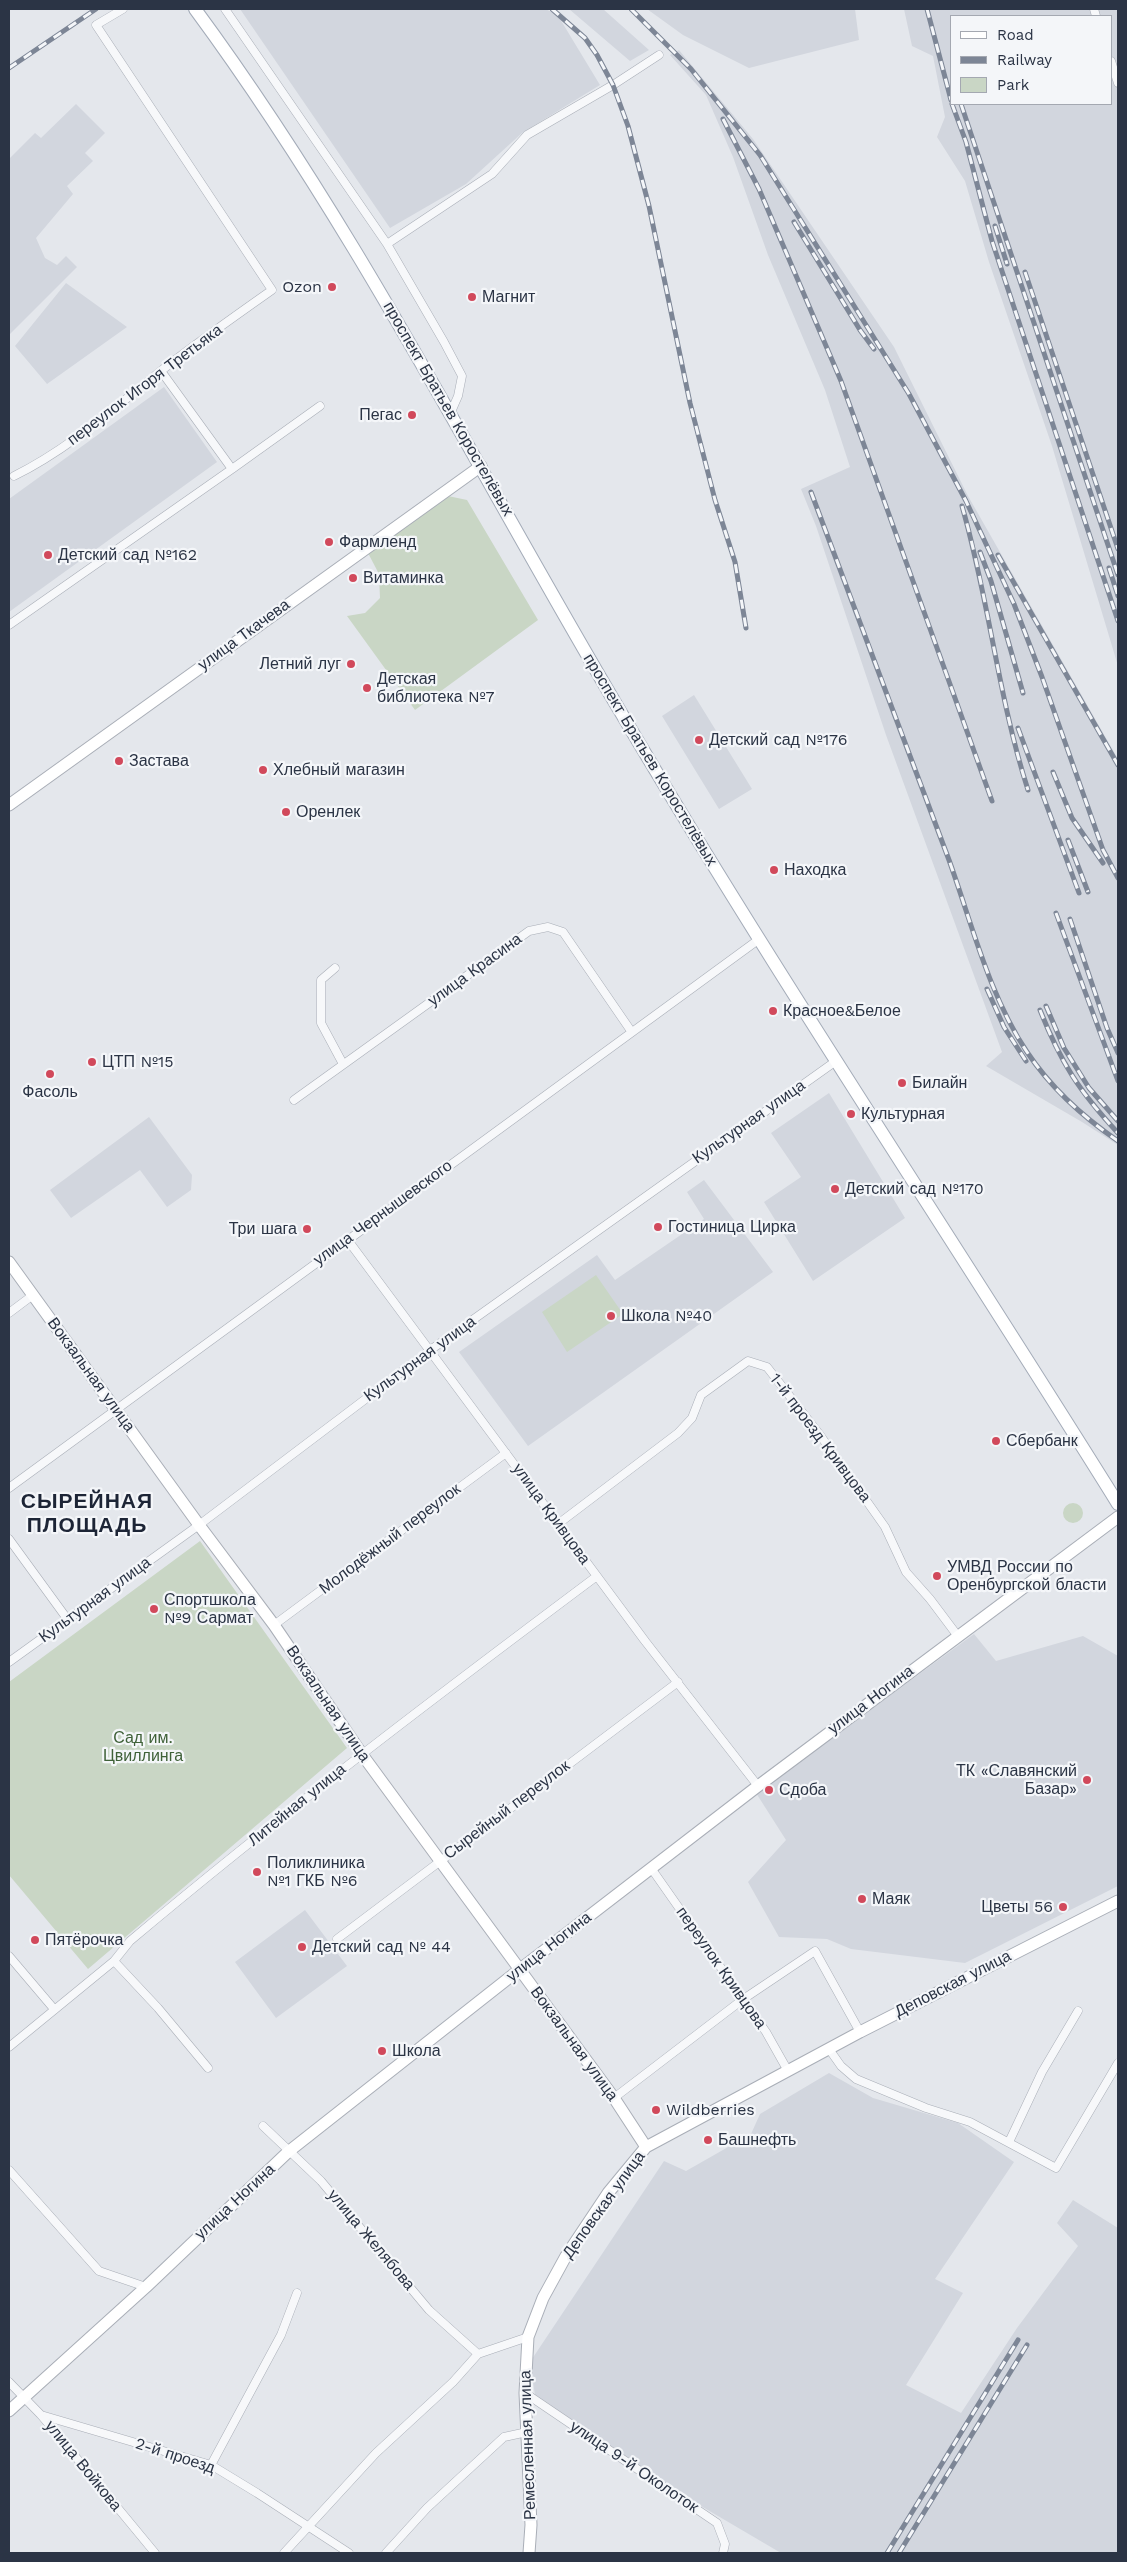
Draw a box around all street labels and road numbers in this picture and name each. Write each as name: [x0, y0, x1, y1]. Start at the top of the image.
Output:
street label: проспект Братьев Коростелёвых: [379, 298, 517, 520]
street label: переулок Игоря Третьяка: [64, 320, 226, 450]
street label: улица Ткачева: [194, 595, 294, 675]
street label: проспект Братьев Коростелёвых: [579, 650, 721, 870]
street label: улица Красина: [424, 930, 526, 1010]
street label: Культурная улица: [689, 1076, 809, 1168]
street label: улица Чернышевского: [310, 1156, 456, 1270]
street label: Культурная улица: [360, 1312, 480, 1406]
street label: Вокзальная улица: [43, 1314, 139, 1436]
street label: 1-й проезд Кривцова: [765, 1370, 875, 1506]
street label: улица Кривцова: [508, 1460, 594, 1568]
street label: Молодёжный переулок: [316, 1480, 464, 1598]
street label: Культурная улица: [35, 1553, 155, 1647]
street label: Вокзальная улица: [282, 1642, 374, 1766]
street label: улица Ногина: [824, 1662, 918, 1738]
street label: Сырейный переулок: [440, 1756, 574, 1864]
street label: Литейная улица: [244, 1760, 350, 1850]
street label: переулок Кривцова: [672, 1903, 770, 2033]
street label: улица Ногина: [503, 1908, 595, 1986]
street label: Деповская улица: [892, 1946, 1014, 2022]
street label: Вокзальная улица: [526, 1983, 622, 2105]
street label: Деповская улица: [559, 2148, 649, 2262]
street label: улица Ногина: [191, 2160, 279, 2244]
street label: улица Желябова: [323, 2186, 419, 2294]
street label: Ремесленная улица: [516, 2370, 540, 2520]
street label: улица Войкова: [41, 2417, 125, 2515]
street label: улица 9-й Околоток: [566, 2417, 702, 2517]
street label: 2-й проезд: [133, 2434, 217, 2478]

